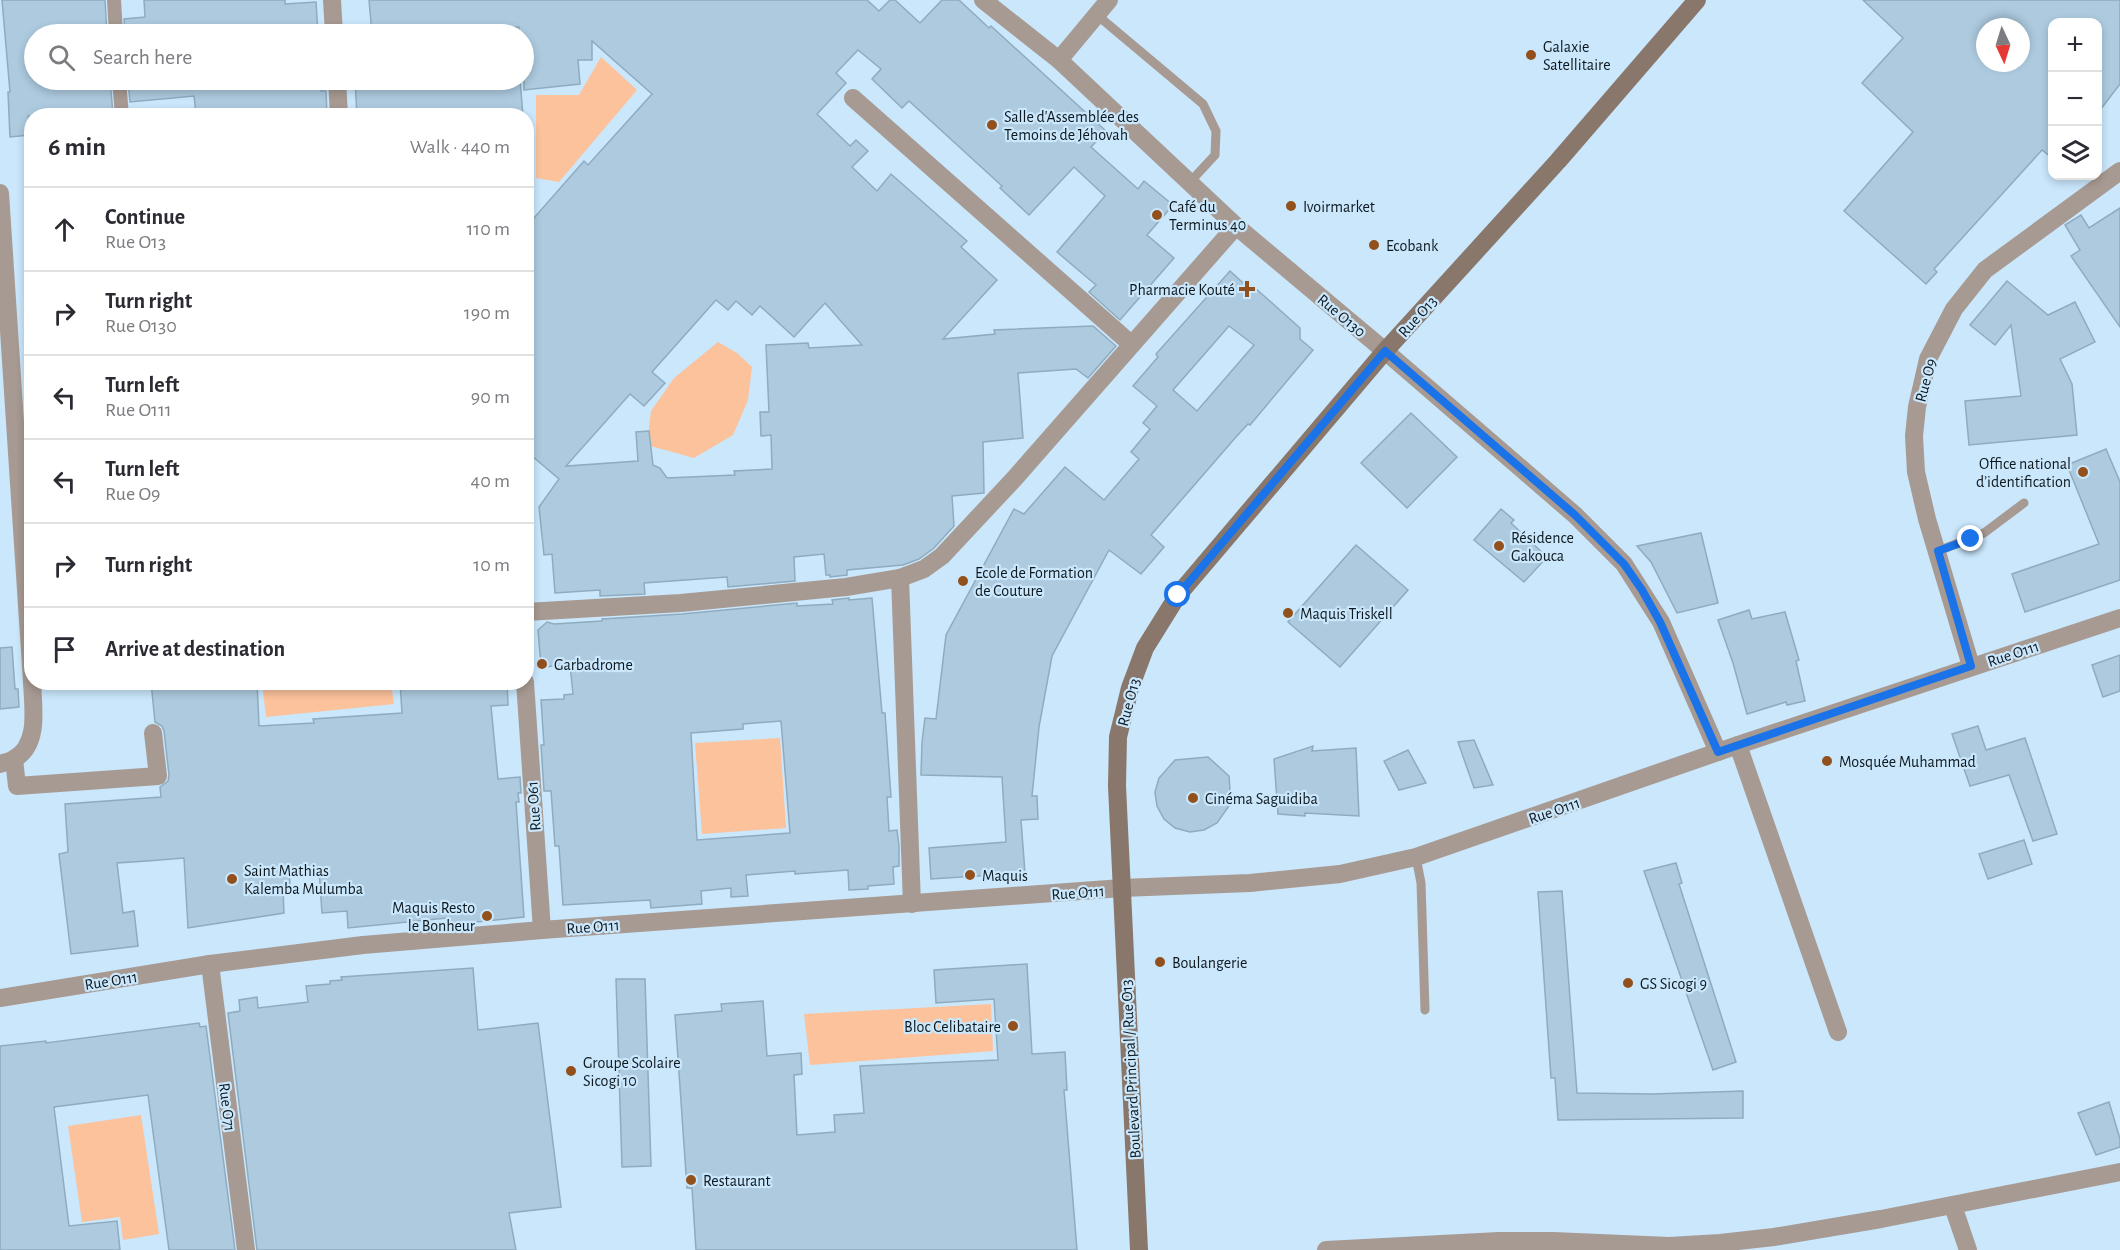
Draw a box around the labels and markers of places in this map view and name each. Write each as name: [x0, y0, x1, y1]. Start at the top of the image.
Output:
place label: Galaxie Satellitaire: [1543, 39, 1611, 73]
marker: Galaxie Satellitaire: [1524, 48, 1538, 62]
place label: Salle d'Assemblée des Temoins de Jéhovah: [1004, 109, 1139, 143]
marker: Salle d'Assemblée des Temoins de Jéhovah: [985, 118, 999, 132]
place label: Café du Terminus 40: [1169, 199, 1246, 233]
marker: Ivoirmarket: [1284, 199, 1298, 213]
place label: Ivoirmarket: [1303, 199, 1375, 215]
marker: Café du Terminus 40: [1150, 208, 1164, 222]
marker: Ecobank: [1367, 238, 1381, 252]
place label: Ecobank: [1386, 238, 1439, 254]
place label: Pharmacie Kouté: [1129, 282, 1235, 298]
marker: Pharmacie Kouté: [1240, 282, 1254, 296]
place label: Office national d’identification: [1976, 456, 2071, 490]
marker: Office national d’identification: [2076, 465, 2090, 479]
place label: Résidence Gakouca: [1511, 530, 1574, 564]
marker: Résidence Gakouca: [1492, 539, 1506, 553]
place label: Ecole de Formation de Couture: [975, 565, 1093, 599]
marker: Ecole de Formation de Couture: [956, 574, 970, 588]
marker: Maquis Triskell: [1281, 606, 1295, 620]
place label: Maquis Triskell: [1300, 606, 1393, 622]
marker: Garbadrome: [535, 657, 549, 671]
place label: Garbadrome: [554, 657, 633, 673]
marker: Mosquée Muhammad: [1820, 754, 1834, 768]
place label: Mosquée Muhammad: [1839, 754, 1976, 770]
marker: Cinéma Saguidiba: [1186, 791, 1200, 805]
place label: Cinéma Saguidiba: [1205, 791, 1318, 807]
place label: Saint Mathias Kalemba Mulumba: [244, 863, 363, 897]
marker: Maquis: [963, 868, 977, 882]
place label: Maquis: [982, 868, 1028, 884]
marker: Saint Mathias Kalemba Mulumba: [225, 872, 239, 886]
place label: Maquis Resto le Bonheur: [392, 900, 476, 934]
marker: Maquis Resto le Bonheur: [480, 909, 494, 923]
marker: Boulangerie: [1153, 955, 1167, 969]
place label: Boulangerie: [1172, 955, 1247, 971]
marker: GS Sicogi 9: [1621, 976, 1635, 990]
place label: GS Sicogi 9: [1640, 976, 1707, 992]
place label: Bloc Celibataire: [904, 1019, 1001, 1035]
marker: Bloc Celibataire: [1006, 1019, 1020, 1033]
place label: Groupe Scolaire Sicogi 10: [583, 1055, 681, 1089]
marker: Groupe Scolaire Sicogi 10: [564, 1064, 578, 1078]
marker: Restaurant: [684, 1173, 698, 1187]
place label: Restaurant: [703, 1173, 771, 1189]

